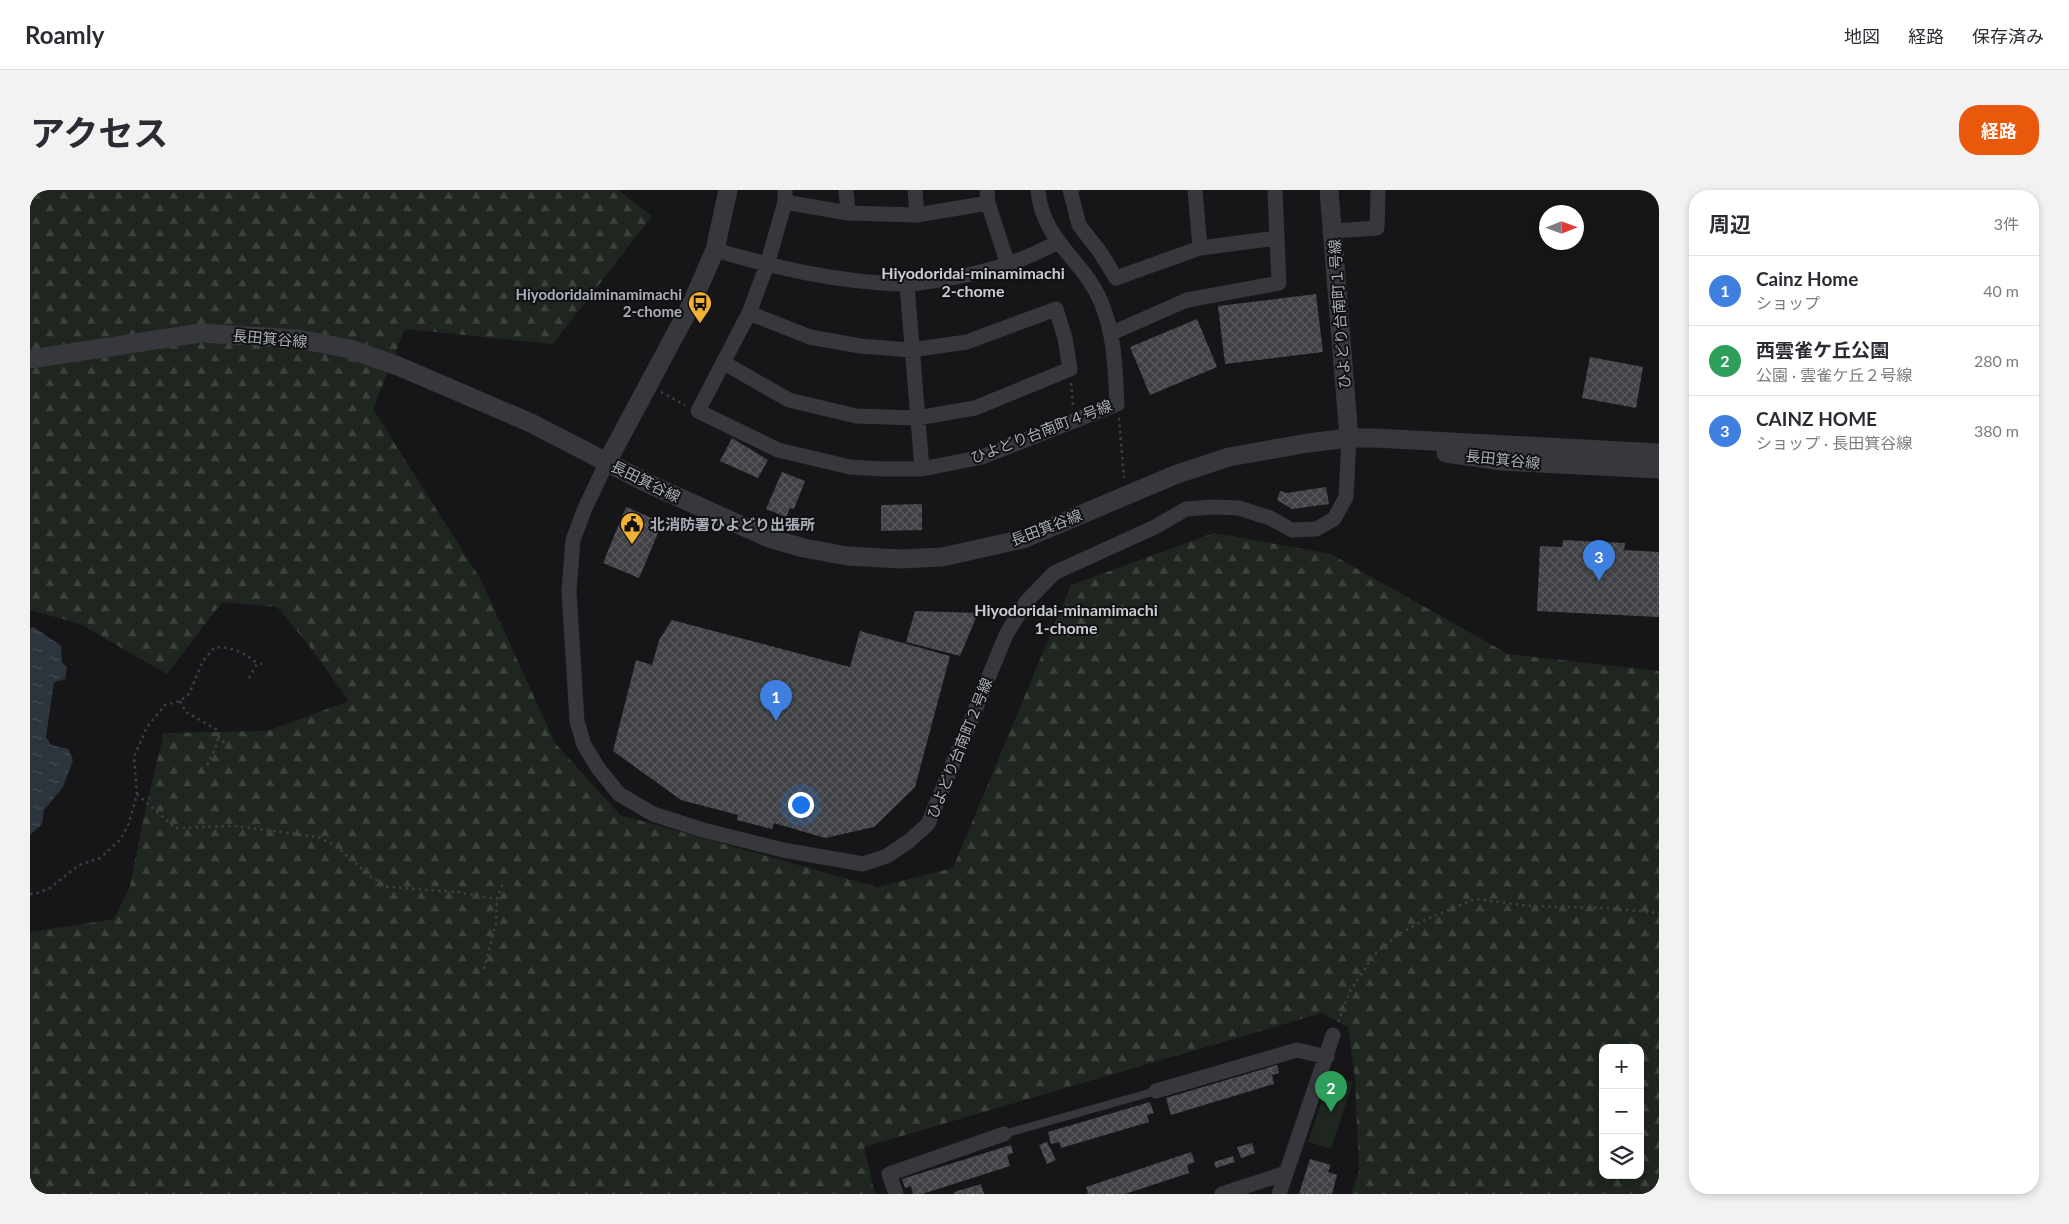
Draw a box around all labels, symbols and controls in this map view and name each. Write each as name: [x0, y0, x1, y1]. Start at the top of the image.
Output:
text: Roamly: [25, 20, 104, 49]
text: 地図: [1844, 25, 1880, 47]
text: 経路: [1908, 25, 1944, 47]
text: 保存済み: [1972, 25, 2044, 47]
button: 経路: [1959, 105, 2039, 155]
text: アクセス: [30, 111, 168, 153]
north arrow: [1539, 205, 1584, 250]
text: 周辺: [1709, 211, 1751, 236]
text: 3件: [1994, 214, 2019, 233]
street label: ひよどり台南町１号線: [1325, 239, 1353, 389]
district label: Hiyodoridai-minamimachi 2-chome: [881, 263, 1065, 300]
text: Cainz Home: [1756, 267, 1858, 290]
text: 1: [1720, 281, 1730, 300]
text: 40 m: [1983, 281, 2019, 300]
place label: Hiyodoridaiminamimachi 2-chome: [515, 285, 682, 320]
bus stop icon: Hiyodoridaiminamimachi 2-chome: [687, 290, 713, 324]
text: ショップ: [1756, 293, 1820, 312]
street label: 長田箕谷線: [232, 326, 308, 350]
text: 西雲雀ケ丘公園: [1756, 338, 1889, 361]
text: 2: [1720, 351, 1730, 370]
text: 280 m: [1974, 351, 2019, 370]
text: 公園 · 雲雀ケ丘２号線: [1756, 365, 1912, 384]
street label: ひよどり台南町４号線: [968, 396, 1114, 466]
text: CAINZ HOME: [1756, 407, 1877, 430]
text: 3: [1720, 421, 1730, 440]
text: 380 m: [1974, 421, 2019, 440]
text: ショップ · 長田箕谷線: [1756, 433, 1912, 452]
street label: 長田箕谷線: [1465, 446, 1541, 472]
street label: 長田箕谷線: [608, 456, 684, 506]
street label: 長田箕谷線: [1008, 505, 1084, 549]
public building icon: 北消防署ひよどり出張所: [619, 511, 645, 545]
place label: 北消防署ひよどり出張所: [650, 515, 815, 533]
pin: 3: [1583, 540, 1615, 581]
district label: Hiyodoridai-minamimachi 1-chome: [974, 600, 1158, 637]
street label: ひよどり台南町２号線: [923, 675, 995, 821]
pin: 1: [760, 680, 792, 721]
your location: [788, 792, 814, 818]
map controls: [1599, 1044, 1644, 1179]
button: +: [1599, 1044, 1644, 1089]
pin: 2: [1315, 1071, 1347, 1112]
button: −: [1599, 1089, 1644, 1134]
button: layers: [1599, 1134, 1644, 1179]

